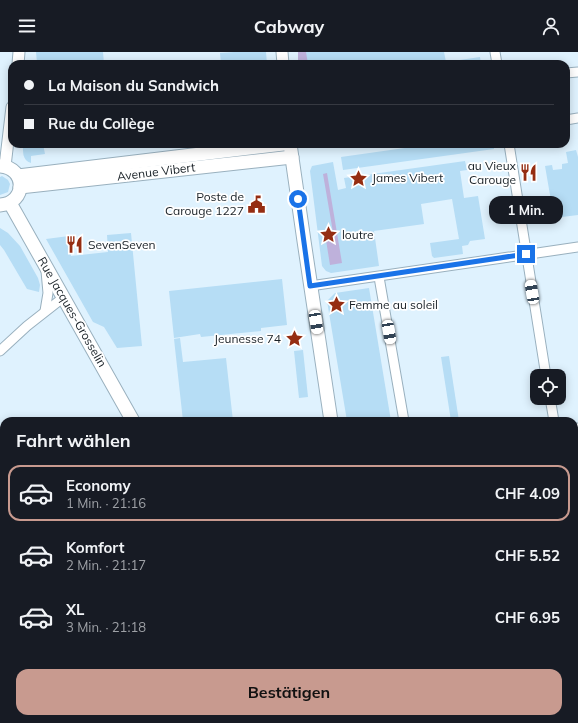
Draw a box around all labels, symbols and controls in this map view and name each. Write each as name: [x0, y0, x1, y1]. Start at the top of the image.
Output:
icon: menu: [16, 15, 38, 37]
text: Cabway: [254, 15, 324, 38]
icon: person: [540, 15, 562, 37]
text: La Maison du Sandwich: [48, 76, 219, 95]
text: Rue du Collège: [48, 114, 154, 133]
place label: au Vieux Carouge: [468, 158, 517, 187]
street label: Avenue Vibert: [116, 159, 196, 184]
restaurant icon: au Vieux Carouge: [519, 163, 539, 183]
place icon: James Vibert: [349, 168, 369, 188]
place label: James Vibert: [372, 170, 443, 185]
place label: Poste de Carouge 1227: [165, 189, 244, 218]
route start: [289, 190, 307, 208]
public building icon: Poste de Carouge 1227: [247, 194, 267, 214]
callout: 1 Min.: [489, 196, 563, 224]
text: 1 Min.: [507, 202, 545, 218]
place icon: loutre: [319, 225, 339, 245]
place label: loutre: [342, 227, 374, 242]
restaurant icon: SevenSeven: [65, 235, 85, 255]
place label: SevenSeven: [88, 237, 156, 252]
route end: [517, 245, 535, 263]
street label: Rue Jacques-Grosselin: [35, 254, 110, 369]
car: [524, 279, 540, 305]
place icon: Femme au soleil: [326, 295, 346, 315]
place label: Femme au soleil: [349, 297, 438, 312]
car: [308, 309, 324, 335]
car: [381, 319, 397, 345]
place icon: Jeunesse 74: [284, 329, 304, 349]
place label: Jeunesse 74: [214, 331, 281, 346]
map controls: [530, 369, 566, 405]
button: locate: [530, 369, 566, 405]
text: Fahrt wählen: [16, 429, 131, 452]
icon: car: [18, 475, 54, 511]
text: Economy: [66, 476, 131, 495]
text: CHF 4.09: [495, 484, 560, 503]
text: 1 Min. · 21:16: [66, 495, 146, 511]
icon: car: [18, 537, 54, 573]
text: Komfort: [66, 538, 124, 557]
text: CHF 5.52: [495, 546, 560, 565]
text: 2 Min. · 21:17: [66, 557, 146, 573]
icon: car: [18, 599, 54, 635]
text: XL: [66, 600, 84, 619]
text: CHF 6.95: [495, 608, 560, 627]
text: 3 Min. · 21:18: [66, 619, 146, 635]
button: Bestätigen: [16, 669, 562, 715]

